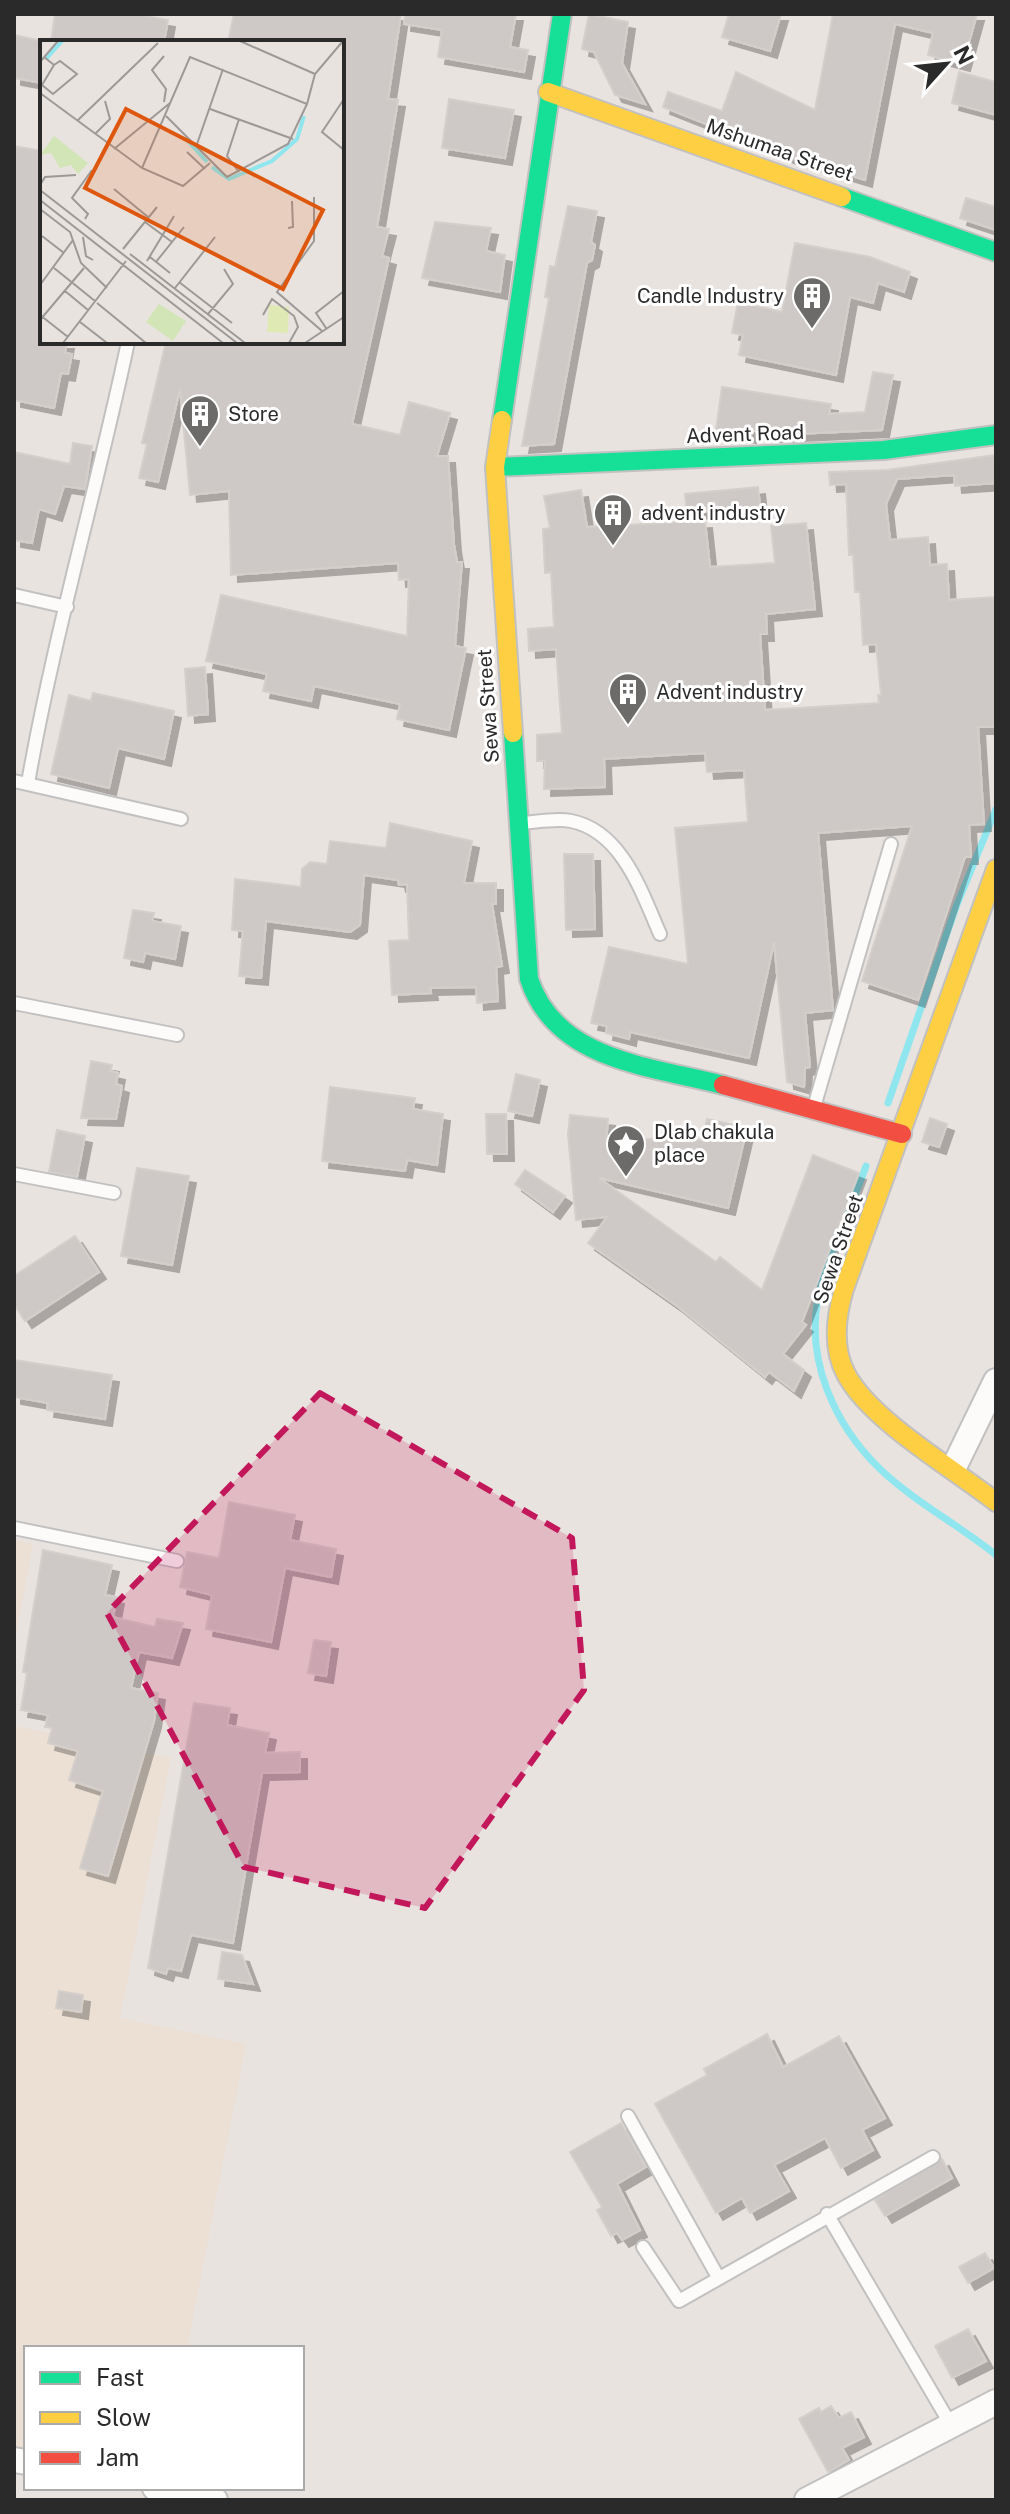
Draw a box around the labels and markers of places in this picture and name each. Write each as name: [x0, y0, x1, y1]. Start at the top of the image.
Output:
building icon: Candle Industry: [791, 275, 833, 330]
place label: Candle Industry: [637, 284, 784, 308]
building icon: Store: [179, 393, 221, 448]
place label: Store: [228, 402, 279, 426]
building icon: advent industry: [592, 492, 634, 547]
place label: advent industry: [641, 501, 786, 525]
building icon: Advent industry: [607, 671, 649, 726]
place label: Advent industry: [656, 680, 804, 704]
place label: Dlab chakula place: [654, 1120, 774, 1167]
place icon: Dlab chakula place: [605, 1123, 647, 1178]

